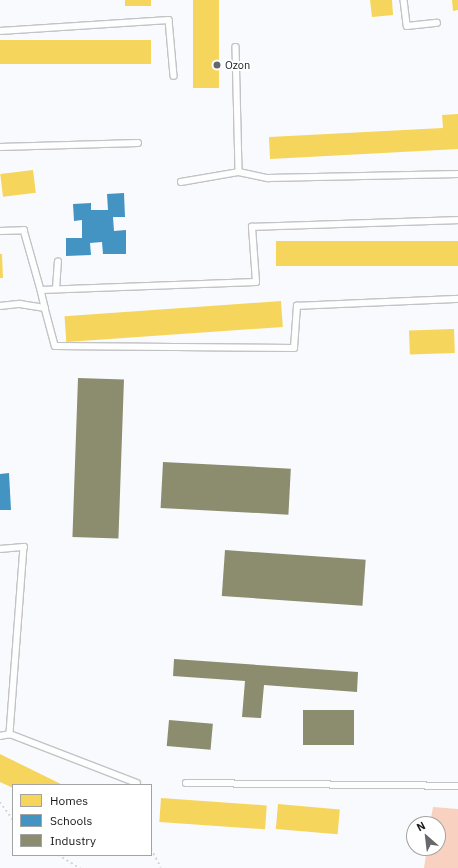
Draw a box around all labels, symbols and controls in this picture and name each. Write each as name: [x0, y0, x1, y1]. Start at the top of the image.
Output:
place label: Ozon: [225, 58, 250, 72]
marker: Ozon: [212, 60, 222, 70]
legend: [12, 784, 152, 856]
text: Homes: [50, 793, 88, 808]
text: Schools: [50, 813, 92, 828]
north arrow: [406, 816, 446, 856]
text: N: [414, 818, 428, 834]
text: Industry: [50, 833, 96, 848]

